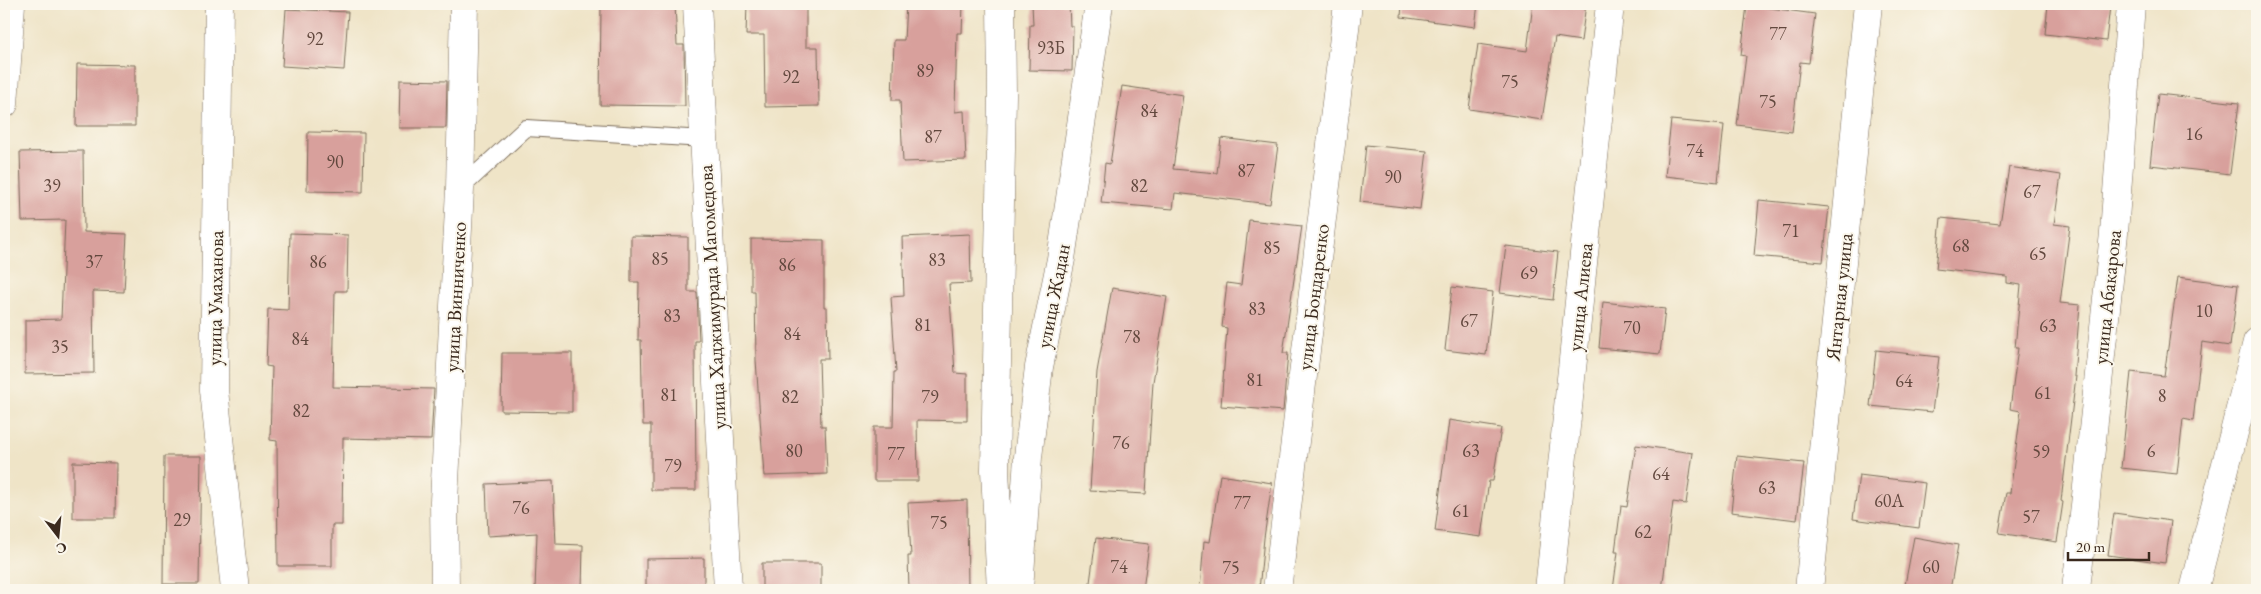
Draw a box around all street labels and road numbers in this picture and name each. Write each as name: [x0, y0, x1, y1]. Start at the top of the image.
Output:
street label: улица Хаджимурада Магомедова: [692, 164, 732, 430]
street label: улица Винниченко: [438, 221, 472, 373]
street label: улица Бондаренко: [1291, 222, 1335, 372]
street label: улица Абакарова: [2087, 228, 2127, 366]
street label: улица Умаханова: [201, 230, 229, 366]
street label: Янтарная улица: [1819, 232, 1859, 363]
street label: улица Алиева: [1561, 241, 1599, 353]
street label: улица Жадан: [1030, 242, 1076, 350]

